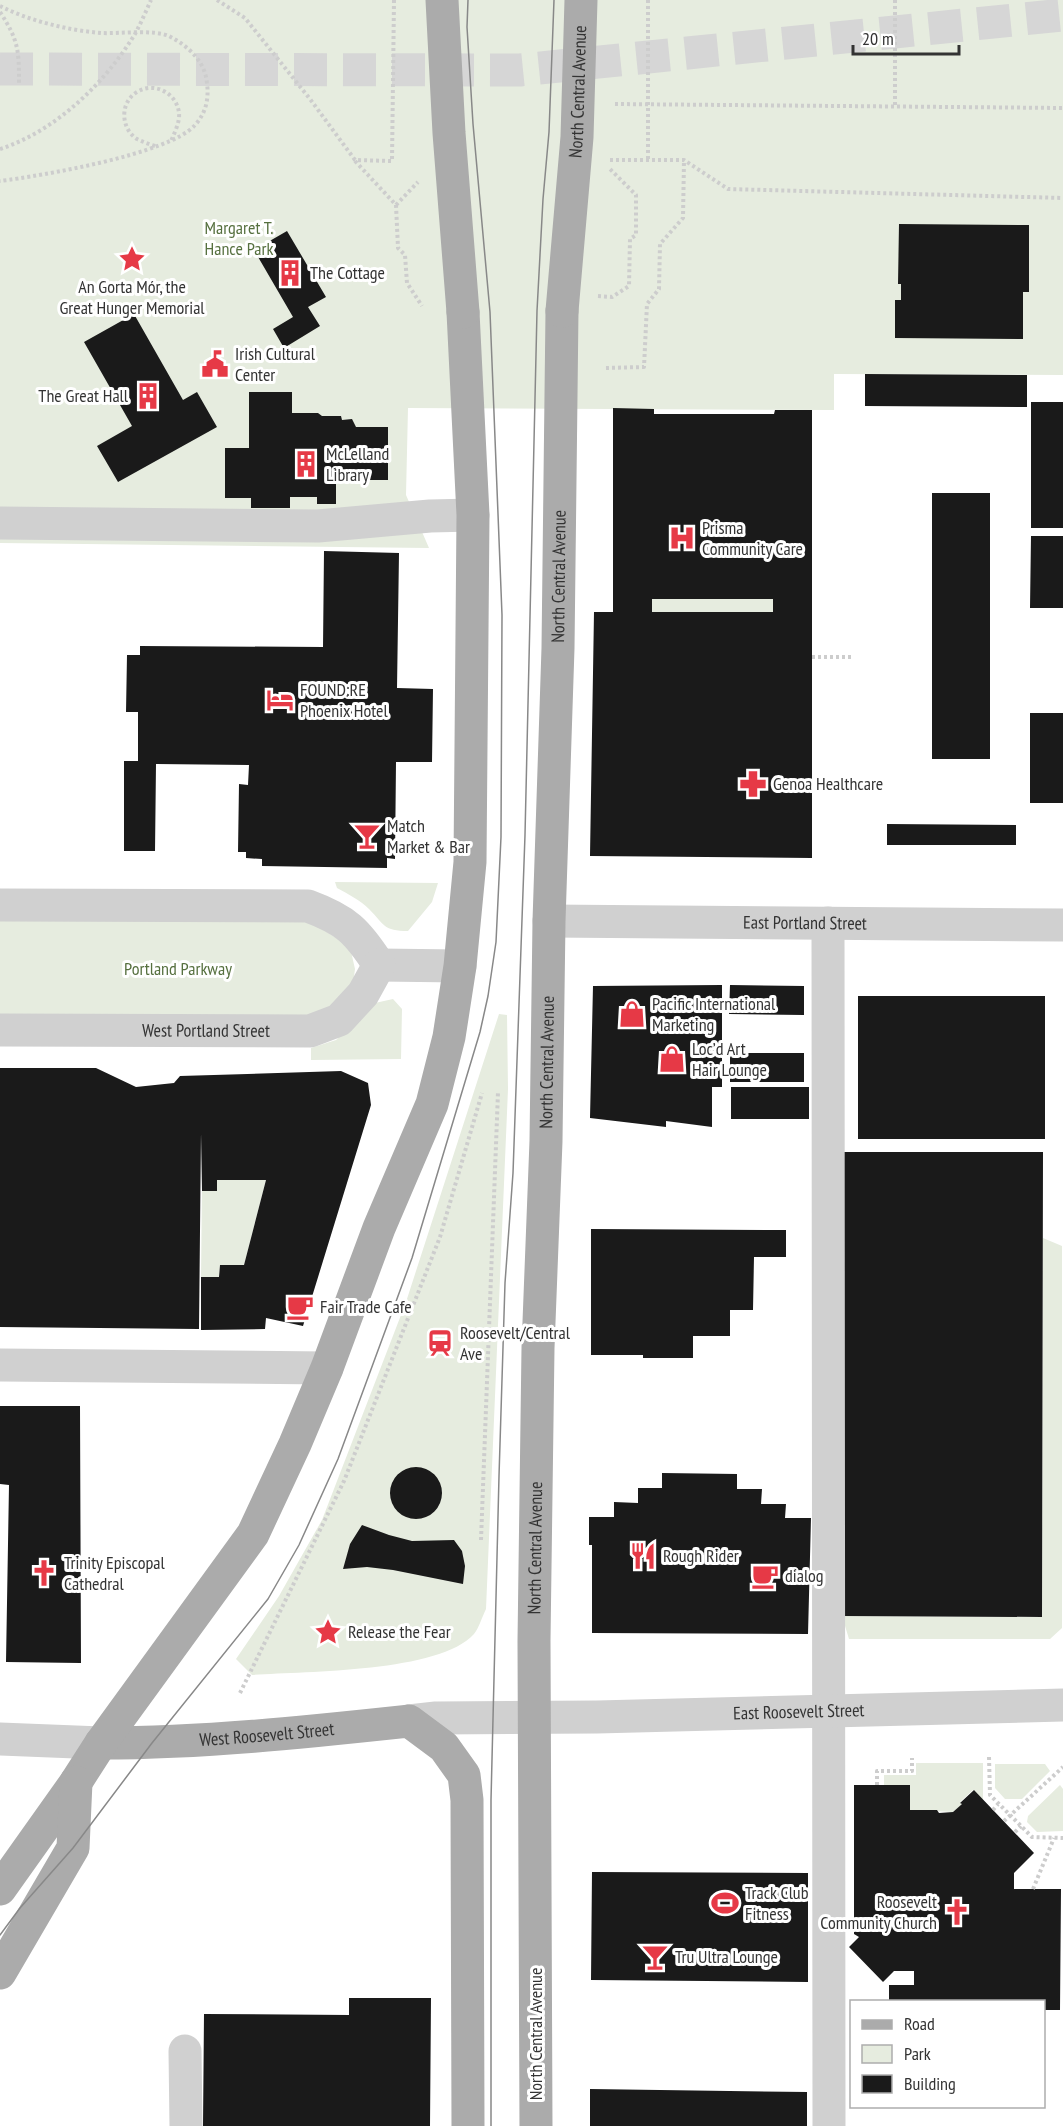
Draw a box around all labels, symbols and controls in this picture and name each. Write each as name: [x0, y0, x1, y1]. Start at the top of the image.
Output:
scale bar: [853, 18, 960, 56]
street label: North Central Avenue: [563, 25, 591, 159]
text: 20 m: [862, 27, 894, 50]
park label: Margaret T. Hance Park: [205, 216, 274, 260]
place icon: An Gorta Mór, the Great Hunger Memorial: [117, 244, 147, 274]
building icon: The Cottage: [275, 258, 305, 288]
place label: The Cottage: [310, 261, 385, 284]
place label: An Gorta Mór, the Great Hunger Memorial: [59, 275, 205, 319]
place label: Irish Cultural Center: [235, 342, 316, 386]
public building icon: Irish Cultural Center: [200, 349, 230, 379]
building icon: The Great Hall: [133, 381, 163, 411]
place label: The Great Hall: [38, 384, 129, 407]
place label: McLelland Library: [326, 442, 389, 486]
building icon: McLelland Library: [291, 449, 321, 479]
street label: North Central Avenue: [546, 510, 571, 643]
place label: Prisma Community Care: [702, 516, 803, 560]
hospital icon: Prisma Community Care: [667, 523, 697, 553]
place label: FOUND:RE Phoenix Hotel: [300, 678, 389, 722]
hotel icon: FOUND:RE Phoenix Hotel: [265, 685, 295, 715]
pharmacy icon: Genoa Healthcare: [738, 769, 768, 799]
place label: Genoa Healthcare: [773, 772, 883, 795]
place label: Match Market & Bar: [387, 814, 470, 858]
bar icon: Match Market & Bar: [352, 821, 382, 851]
street label: East Portland Street: [743, 911, 867, 934]
park label: Portland Parkway: [124, 957, 232, 980]
place label: Pacific International Marketing: [652, 992, 776, 1036]
street label: North Central Avenue: [534, 996, 559, 1129]
shop icon: Pacific International Marketing: [617, 999, 647, 1029]
street label: West Portland Street: [142, 1018, 270, 1042]
place label: Loc’d Art Hair Lounge: [692, 1037, 767, 1081]
shop icon: Loc’d Art Hair Lounge: [657, 1044, 687, 1074]
cafe icon: Fair Trade Cafe: [285, 1292, 315, 1322]
place label: Fair Trade Cafe: [320, 1295, 412, 1318]
place label: Roosevelt/Central Ave: [460, 1321, 571, 1365]
station icon: Roosevelt/Central Ave: [425, 1328, 455, 1358]
street label: North Central Avenue: [522, 1481, 547, 1615]
restaurant icon: Rough Rider: [628, 1541, 658, 1571]
place label: Rough Rider: [663, 1544, 739, 1567]
place label: Trinity Episcopal Cathedral: [64, 1551, 166, 1595]
church icon: Trinity Episcopal Cathedral: [29, 1558, 59, 1588]
cafe icon: dialog: [750, 1561, 780, 1591]
place label: dialog: [785, 1564, 824, 1587]
place icon: Release the Fear: [313, 1617, 343, 1647]
place label: Release the Fear: [348, 1620, 451, 1643]
street label: East Roosevelt Street: [733, 1698, 865, 1724]
street label: West Roosevelt Street: [199, 1717, 335, 1751]
place label: Track Club Fitness: [745, 1881, 809, 1925]
sports icon: Track Club Fitness: [710, 1888, 740, 1918]
place label: Roosevelt Community Church: [820, 1890, 937, 1934]
church icon: Roosevelt Community Church: [942, 1897, 972, 1927]
bar icon: Tru Ultra Lounge: [640, 1942, 670, 1972]
place label: Tru Ultra Lounge: [675, 1945, 778, 1968]
street label: North Central Avenue: [524, 1968, 547, 2100]
legend: [850, 2000, 1045, 2108]
text: Road: [904, 2012, 935, 2035]
text: Park: [904, 2042, 931, 2065]
text: Building: [904, 2072, 956, 2095]

